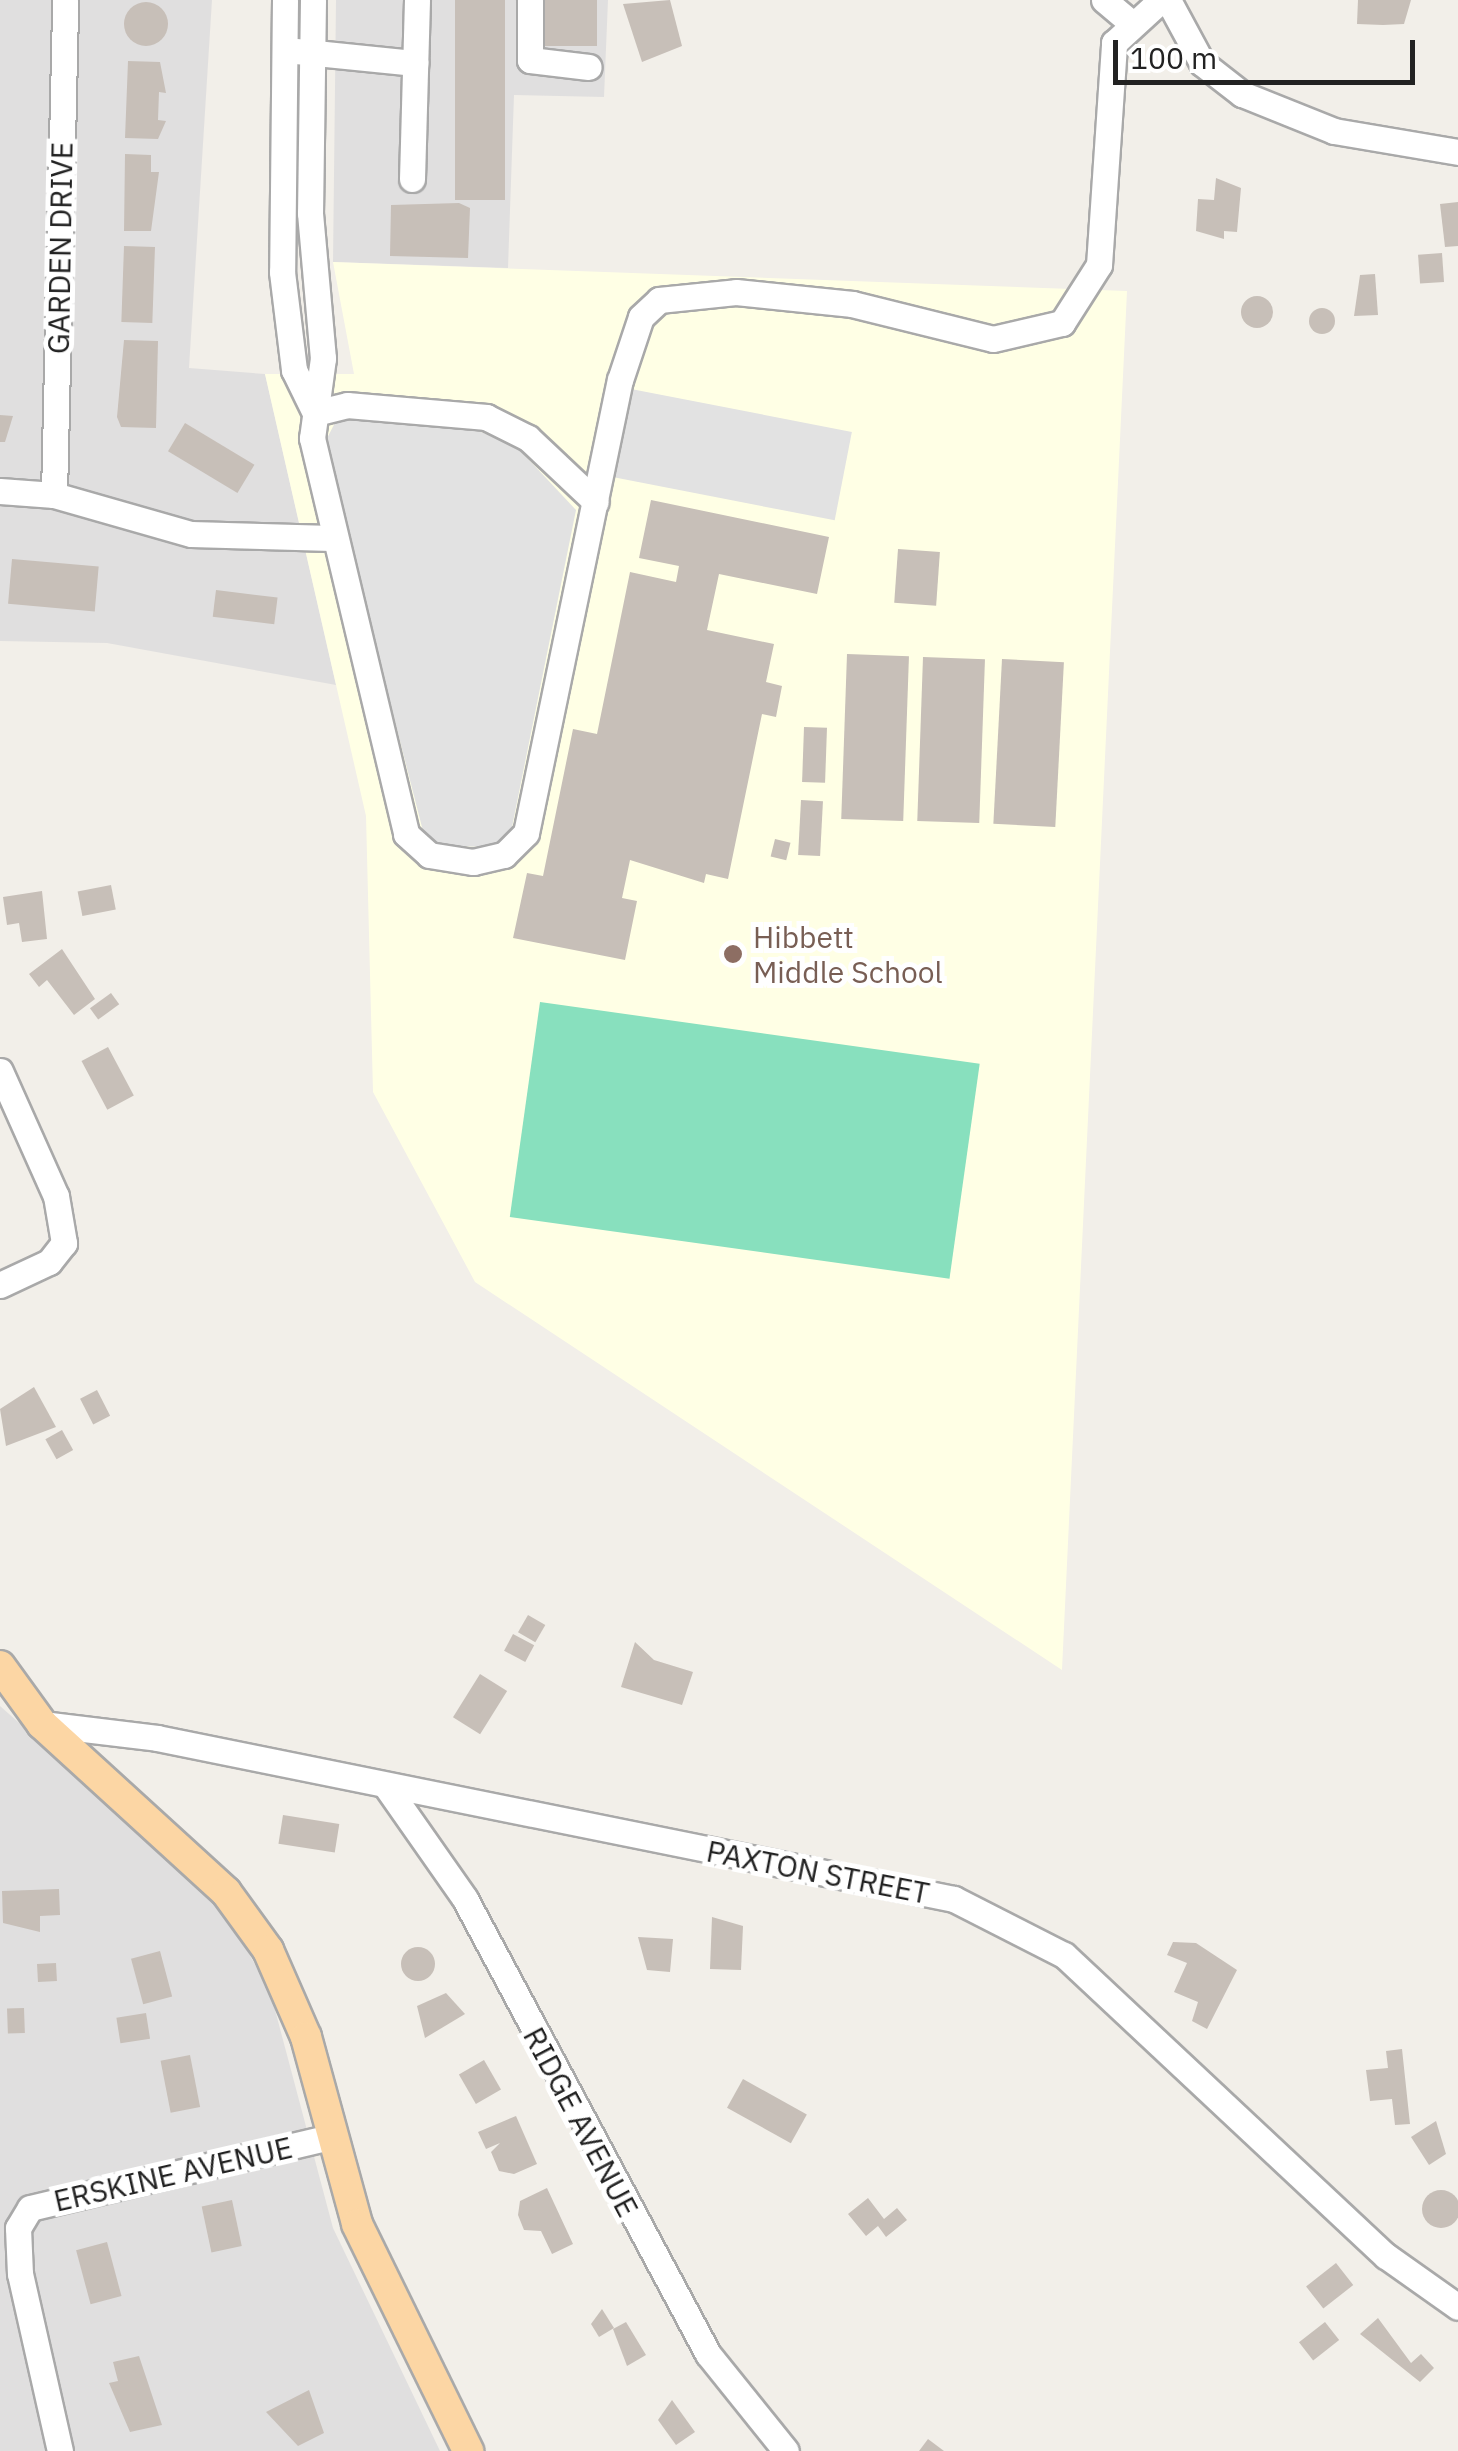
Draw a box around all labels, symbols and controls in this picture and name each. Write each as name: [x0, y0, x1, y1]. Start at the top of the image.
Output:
scale bar: [1118, 20, 1420, 82]
text: 100 m: [1130, 38, 1217, 77]
street label: GARDEN DRIVE: [40, 142, 80, 354]
place label: Hibbett Middle School: [753, 919, 943, 990]
marker: Hibbett Middle School: [722, 943, 744, 965]
street label: PAXTON STREET: [704, 1833, 932, 1911]
street label: RIDGE AVENUE: [516, 2021, 646, 2223]
street label: ERSKINE AVENUE: [50, 2129, 296, 2219]

